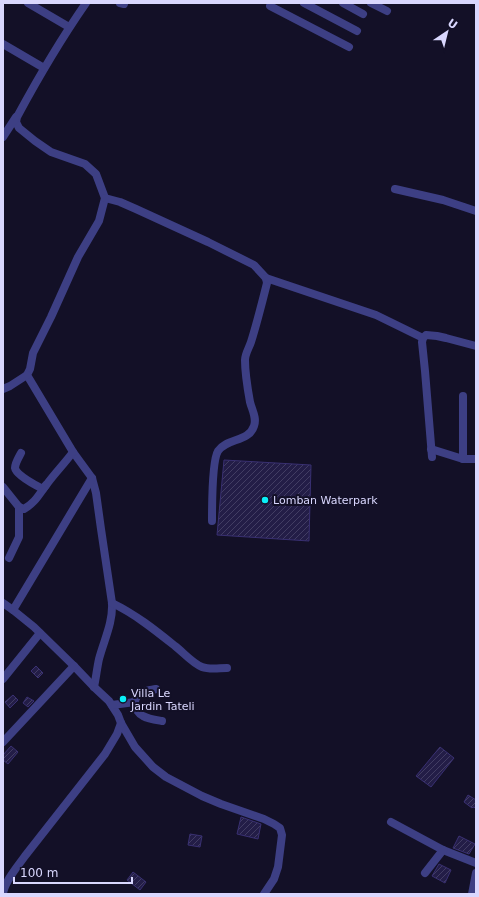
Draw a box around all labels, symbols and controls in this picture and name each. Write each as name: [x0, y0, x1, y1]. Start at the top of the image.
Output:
north arrow: [427, 12, 467, 52]
text: U: [445, 16, 460, 32]
place label: Lomban Waterpark: [273, 494, 378, 507]
marker: Lomban Waterpark: [260, 495, 270, 505]
place label: Villa Le Jardin Tateli: [130, 687, 195, 713]
marker: Villa Le Jardin Tateli: [118, 694, 128, 704]
scale bar: [14, 859, 132, 885]
text: 100 m: [20, 866, 58, 880]

